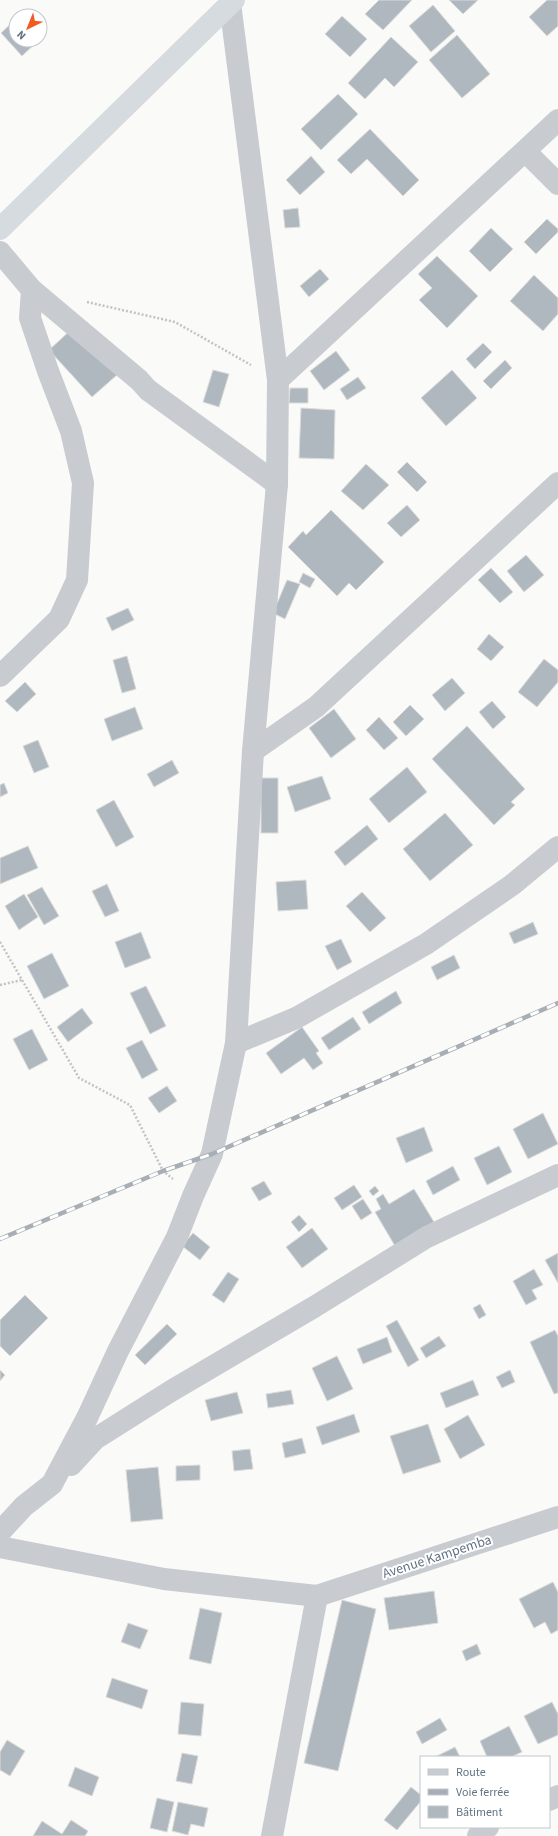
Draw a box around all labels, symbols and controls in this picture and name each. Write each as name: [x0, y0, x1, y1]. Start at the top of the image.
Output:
north arrow: [8, 8, 48, 48]
text: N: [14, 27, 29, 43]
street label: Avenue Kampemba: [380, 1530, 494, 1584]
legend: [420, 1756, 550, 1828]
text: Route: [456, 1764, 486, 1781]
text: Voie ferrée: [456, 1784, 509, 1801]
text: Bâtiment: [456, 1804, 502, 1821]

